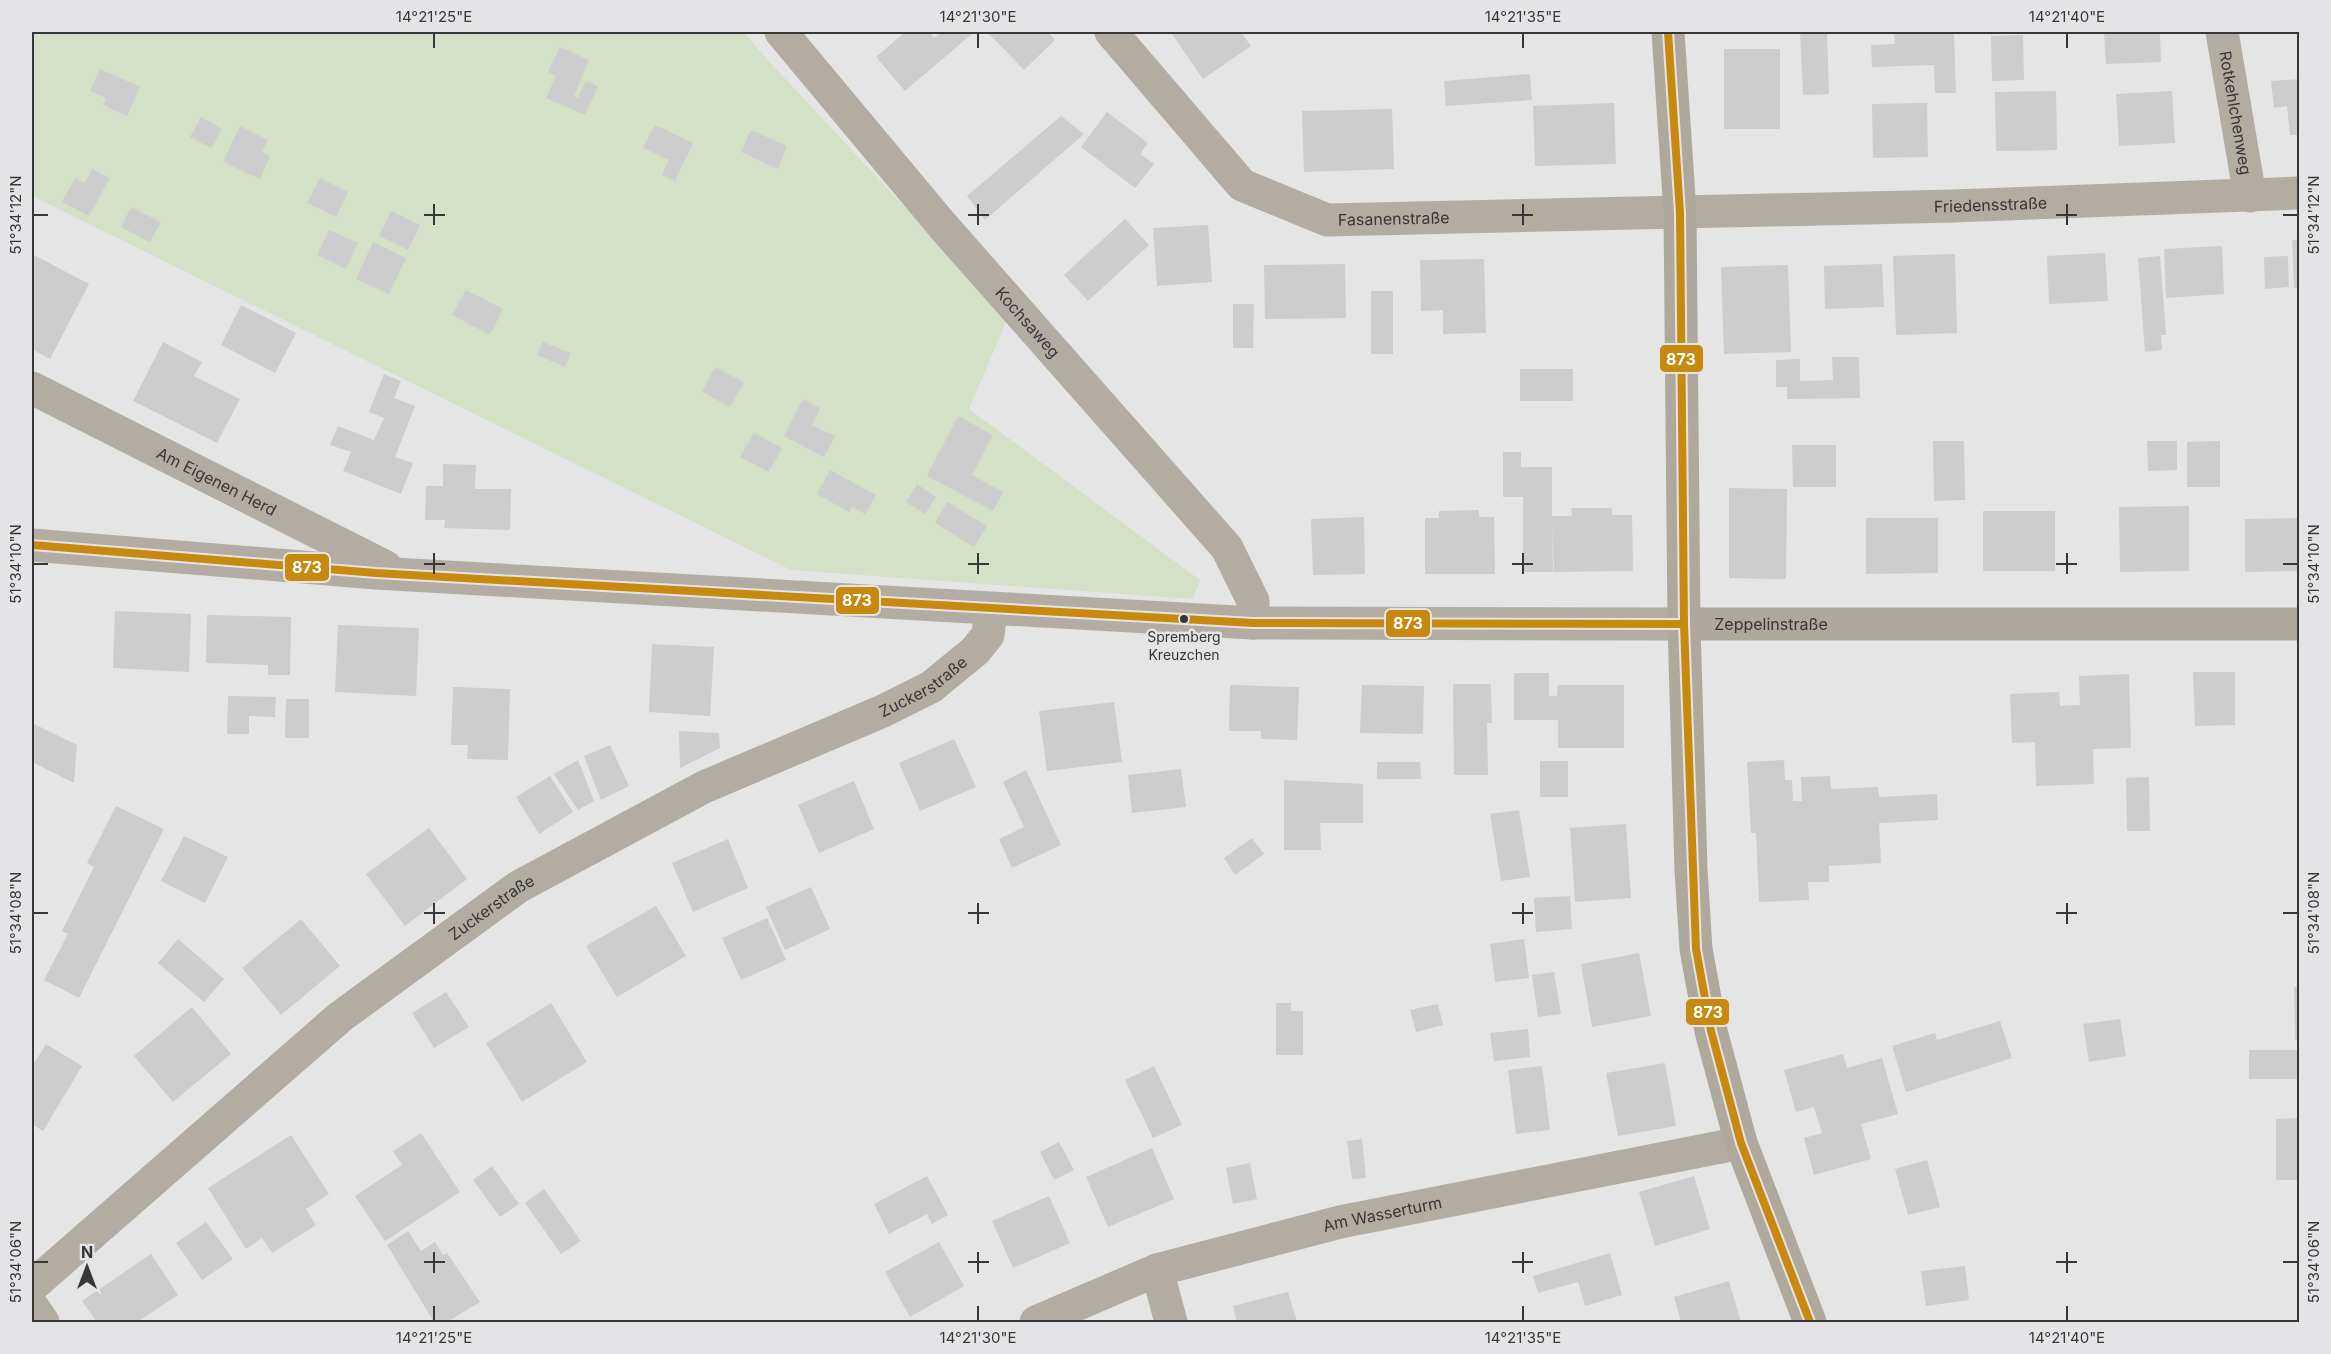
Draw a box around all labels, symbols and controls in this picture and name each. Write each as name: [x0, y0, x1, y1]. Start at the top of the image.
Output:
text: 14°21'25"E: [396, 7, 472, 26]
text: 14°21'30"E: [940, 7, 1016, 26]
text: 14°21'35"E: [1485, 7, 1561, 26]
text: 14°21'40"E: [2029, 7, 2105, 26]
street label: Rotkehlchenweg: [2215, 49, 2256, 176]
text: 51°34'12"N: [6, 175, 25, 255]
text: 51°34'12"N: [2304, 175, 2323, 255]
street label: Friedensstraße: [1934, 192, 2048, 216]
street label: Fasanenstraße: [1338, 207, 1450, 230]
street label: Kochsaweg: [991, 283, 1064, 362]
line badge: 873: [1659, 344, 1704, 373]
text: 873: [1666, 349, 1696, 369]
street label: Am Eigenen Herd: [153, 443, 280, 520]
text: 51°34'10"N: [6, 524, 25, 604]
text: 51°34'10"N: [2304, 524, 2323, 604]
line badge: 873: [284, 553, 330, 582]
text: 873: [292, 557, 322, 577]
line badge: 873: [835, 586, 880, 615]
text: 873: [842, 590, 872, 610]
line badge: 873: [1385, 609, 1431, 638]
marker: Spremberg Kreuzchen: [1178, 613, 1190, 625]
text: 873: [1393, 613, 1423, 633]
street label: Zeppelinstraße: [1714, 614, 1828, 634]
place label: Spremberg Kreuzchen: [1147, 628, 1221, 663]
street label: Zuckerstraße: [876, 652, 971, 721]
street label: Zuckerstraße: [445, 870, 538, 944]
text: 51°34'08"N: [6, 872, 25, 954]
text: 51°34'08"N: [2304, 872, 2323, 954]
line badge: 873: [1685, 998, 1730, 1026]
text: 873: [1693, 1002, 1723, 1022]
street label: Am Wasserturm: [1321, 1192, 1444, 1236]
text: 51°34'06"N: [6, 1221, 25, 1303]
text: 51°34'06"N: [2304, 1221, 2323, 1303]
north arrow: [57, 1237, 117, 1297]
text: N: [81, 1242, 93, 1262]
text: 14°21'25"E: [396, 1328, 472, 1347]
text: 14°21'30"E: [940, 1328, 1016, 1347]
text: 14°21'35"E: [1485, 1328, 1561, 1347]
text: 14°21'40"E: [2029, 1328, 2105, 1347]

